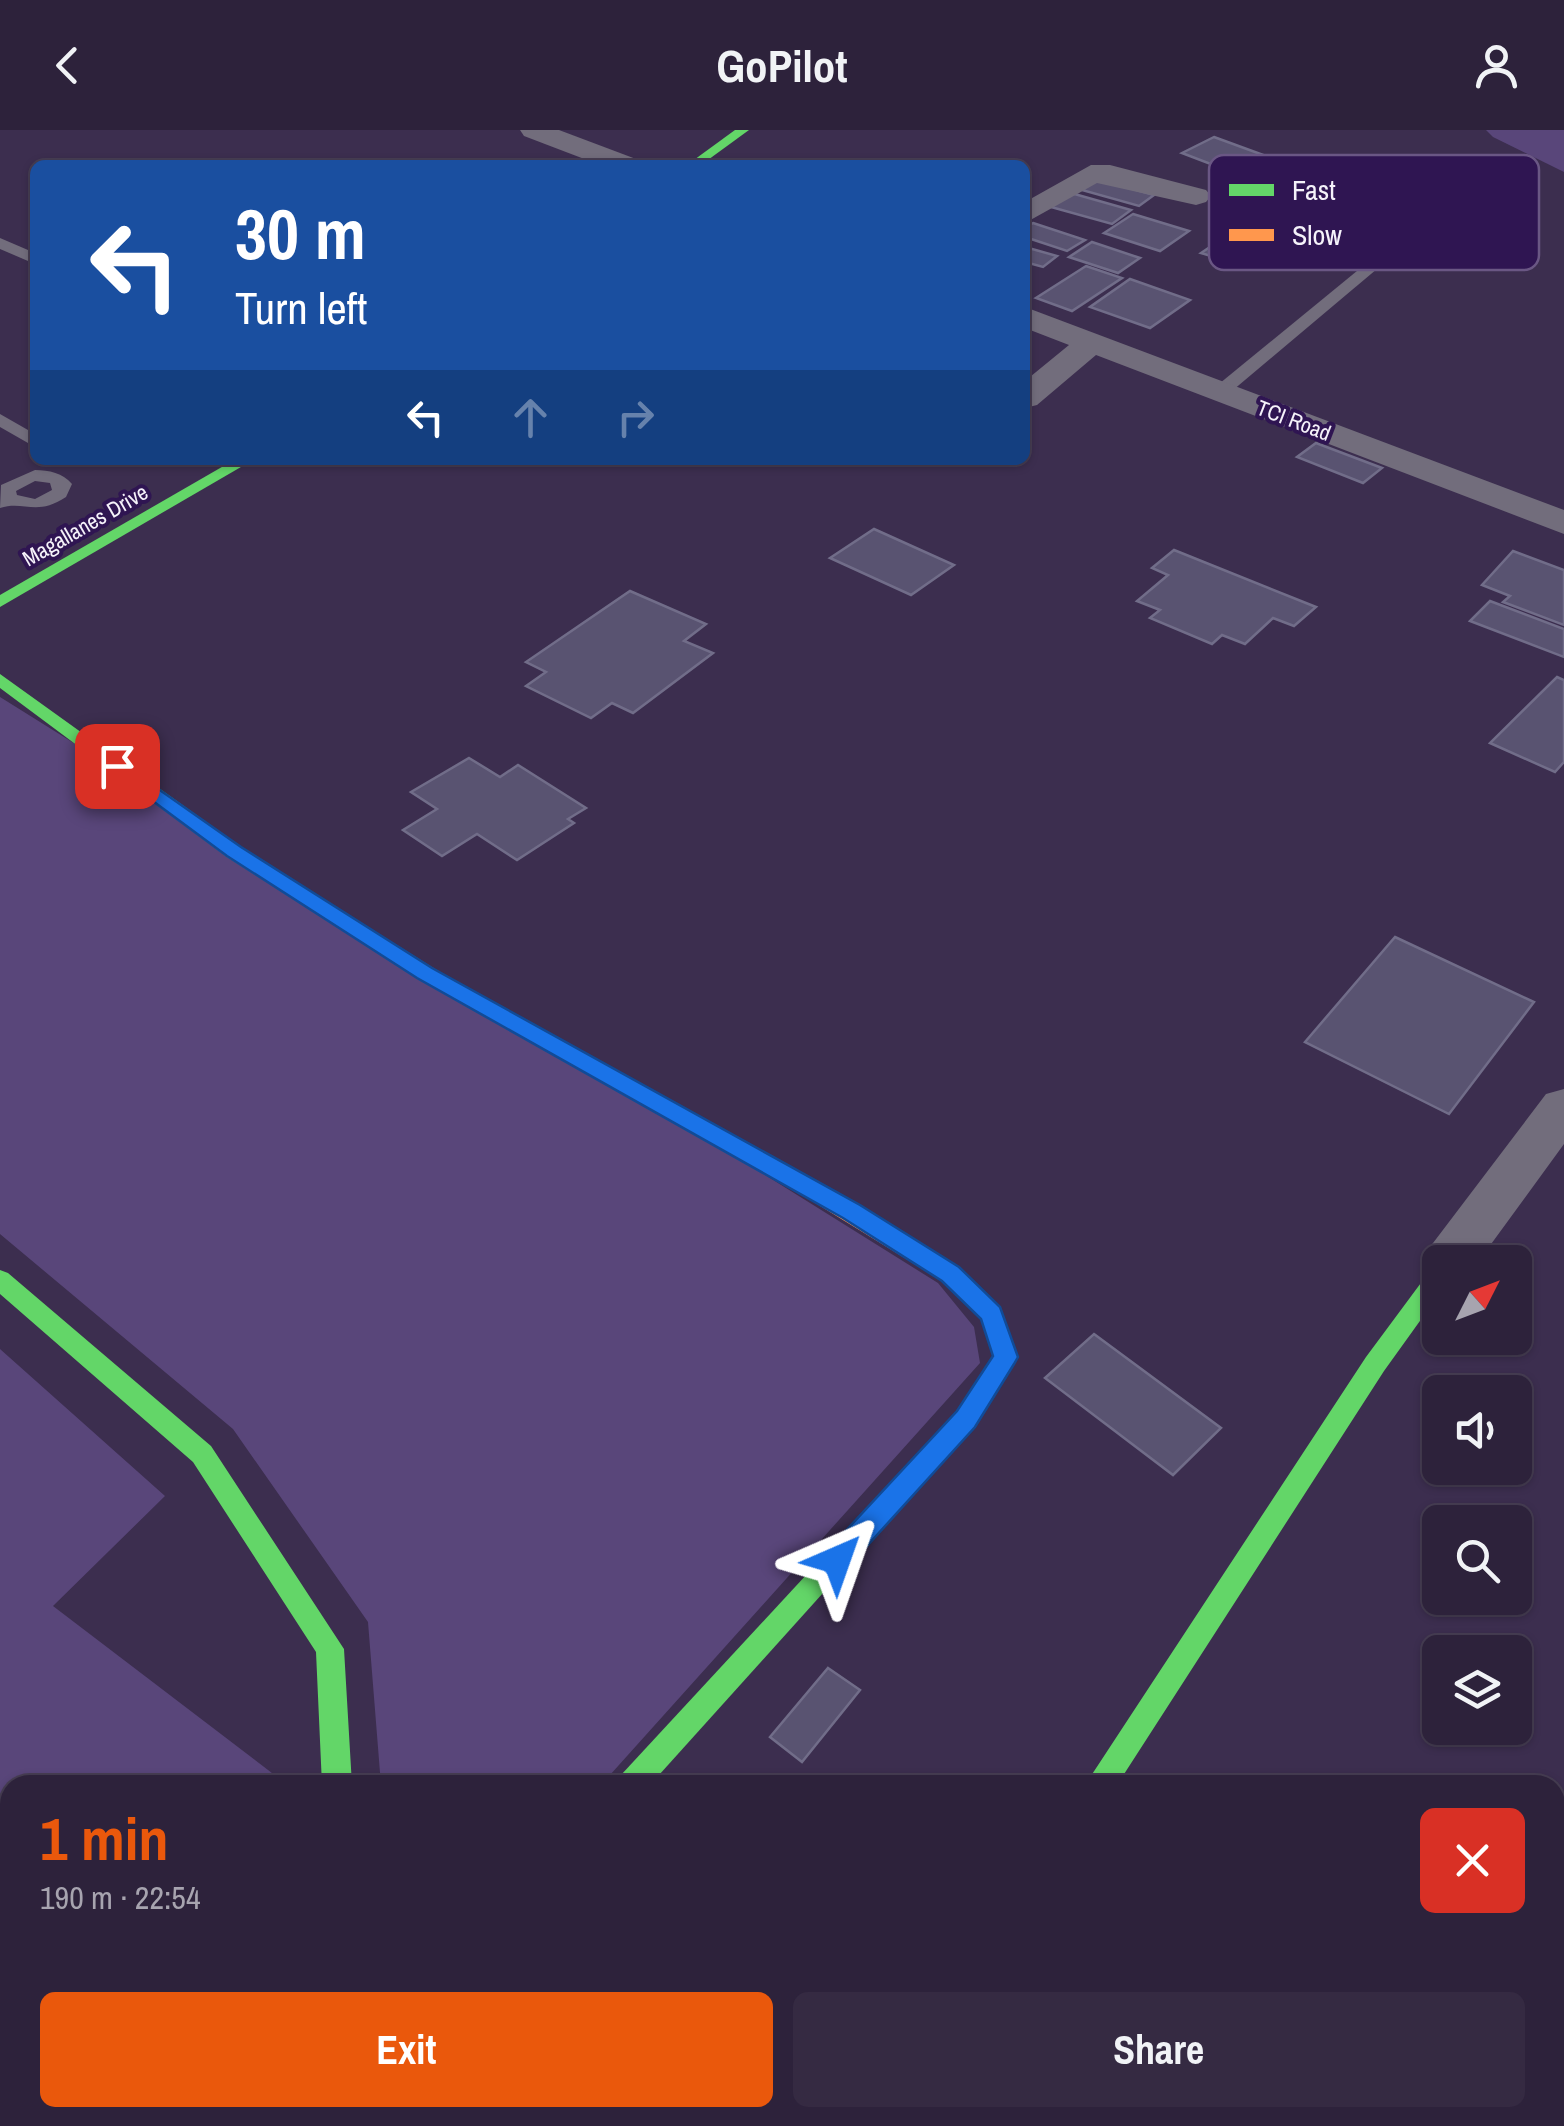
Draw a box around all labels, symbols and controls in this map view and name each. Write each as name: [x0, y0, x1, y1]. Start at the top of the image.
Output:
text: GoPilot: [716, 35, 848, 96]
icon: back: [40, 38, 95, 93]
icon: person: [1469, 38, 1524, 93]
legend: [1209, 155, 1539, 270]
text: Fast: [1292, 171, 1336, 209]
text: 30 m: [235, 187, 366, 281]
icon: left: [70, 200, 200, 330]
text: Slow: [1292, 216, 1342, 254]
text: Turn left: [235, 277, 367, 338]
icon: left: [398, 390, 453, 445]
icon: ahead: [503, 390, 558, 445]
icon: right: [608, 390, 663, 445]
street label: TCI Road: [1253, 392, 1335, 448]
street label: Magallanes Drive: [17, 477, 153, 573]
pin: [75, 724, 160, 809]
icon: arrive: [90, 739, 145, 794]
north arrow: [1422, 1245, 1532, 1355]
map controls: [1422, 1245, 1532, 1745]
button: sound: [1422, 1375, 1532, 1485]
button: search: [1422, 1505, 1532, 1615]
position arrow: [785, 1508, 889, 1612]
button: layers: [1422, 1635, 1532, 1745]
text: 1 min: [40, 1798, 169, 1879]
button: close: [1420, 1808, 1525, 1913]
text: 190 m · 22:54: [40, 1876, 200, 1919]
button: Exit: [40, 1992, 773, 2107]
button: Share: [793, 1992, 1525, 2107]

